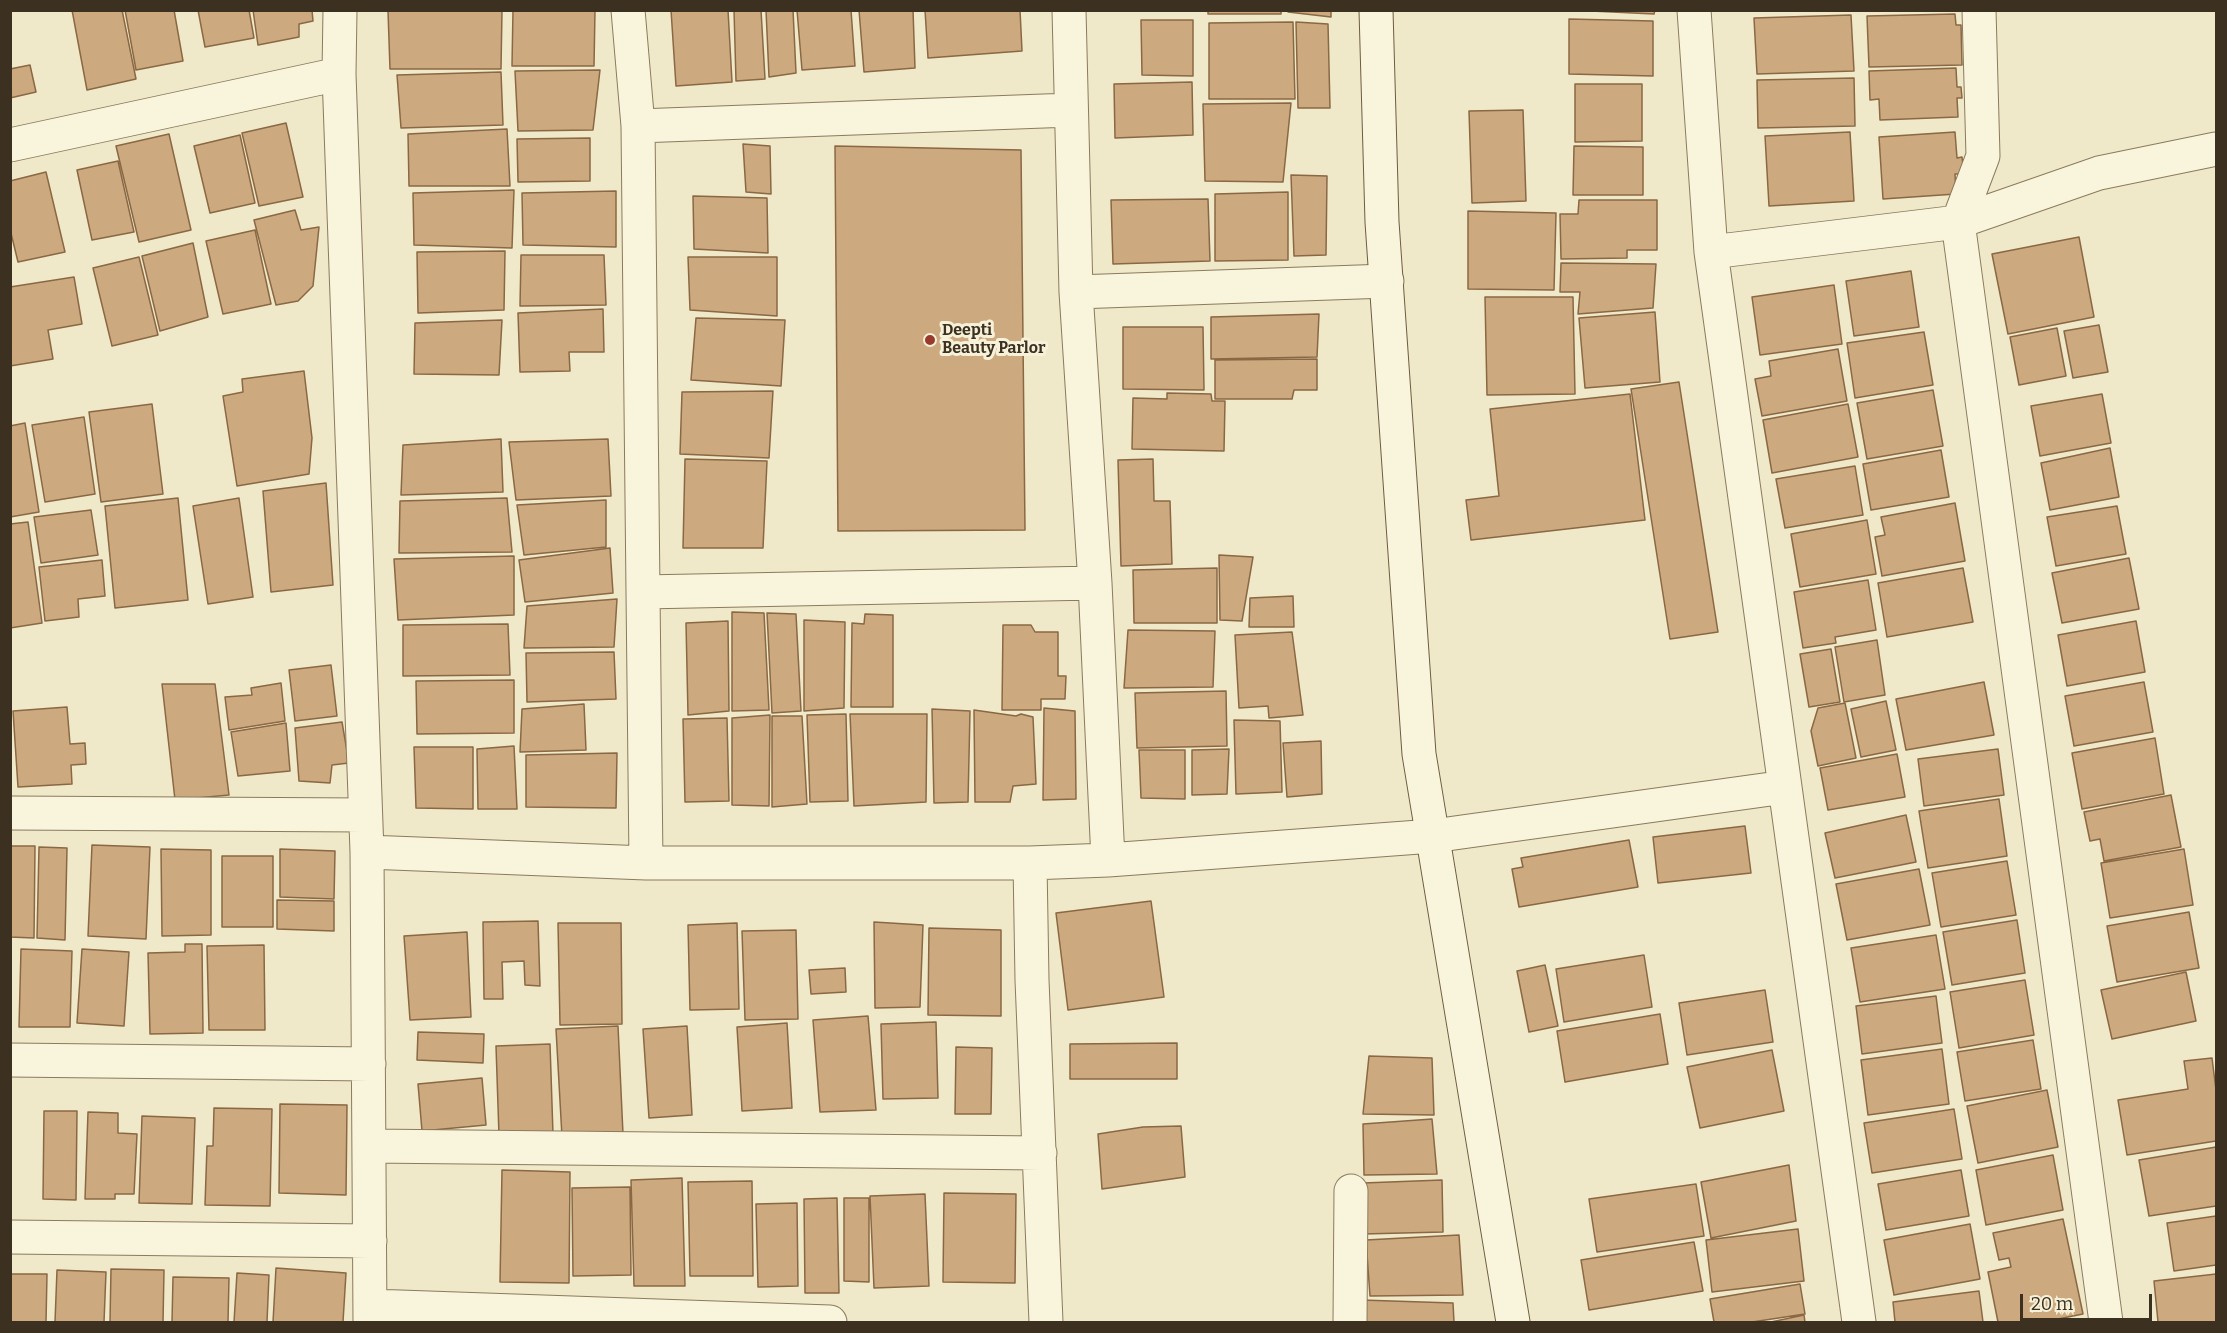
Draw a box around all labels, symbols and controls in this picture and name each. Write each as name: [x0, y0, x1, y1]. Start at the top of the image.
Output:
place label: Deepti Beauty Parlor: [942, 321, 1046, 359]
marker: Deepti Beauty Parlor: [923, 333, 937, 347]
scale bar: [2023, 1282, 2155, 1320]
text: 20 m: [2031, 1293, 2073, 1315]

